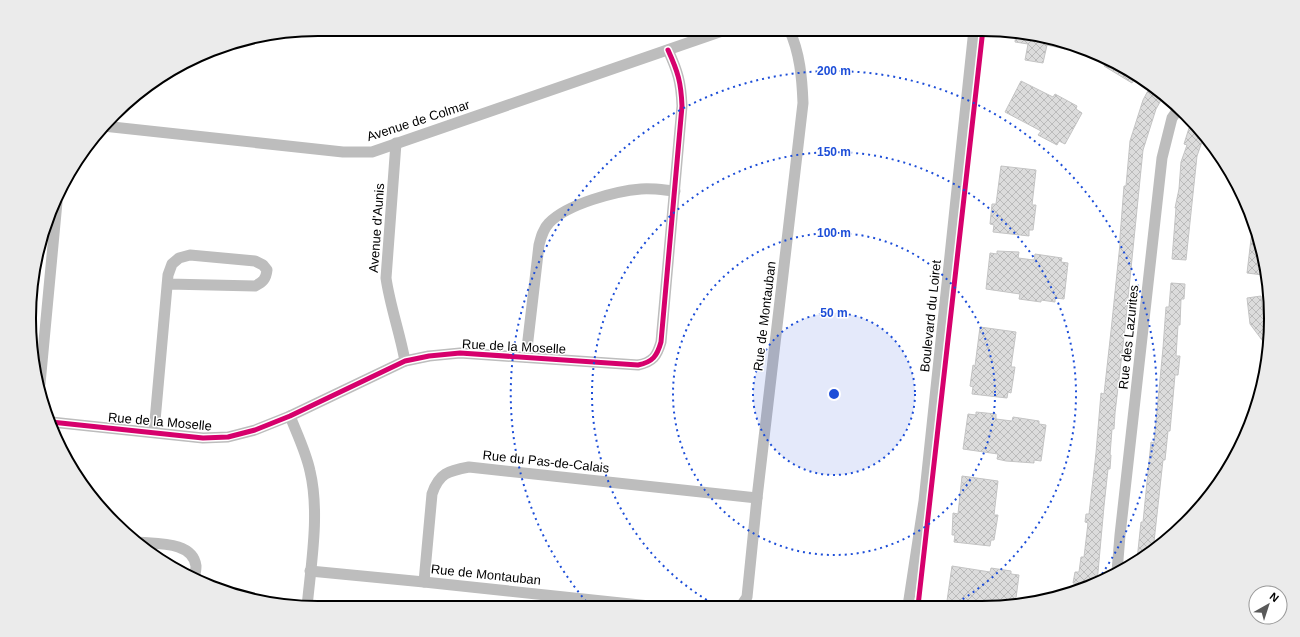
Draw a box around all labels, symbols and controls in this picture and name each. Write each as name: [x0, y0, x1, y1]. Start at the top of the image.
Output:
text: 200 m: [817, 64, 851, 78]
street label: Avenue de Colmar: [365, 97, 472, 144]
text: 150 m: [817, 145, 851, 159]
street label: Avenue d'Aunis: [366, 182, 387, 273]
text: 100 m: [817, 226, 851, 240]
street label: Boulevard du Loiret: [917, 259, 944, 373]
street label: Rue de Montauban: [750, 260, 779, 372]
street label: Rue des Lazurites: [1116, 284, 1141, 390]
text: 50 m: [820, 306, 848, 320]
street label: Rue de la Moselle: [462, 336, 566, 357]
centre of rings: [827, 387, 841, 401]
street label: Rue de la Moselle: [107, 409, 212, 434]
street label: Rue du Pas-de-Calais: [482, 447, 610, 476]
street label: Rue de Montauban: [430, 561, 542, 588]
north arrow: [1248, 585, 1288, 625]
text: N: [1267, 590, 1281, 604]

